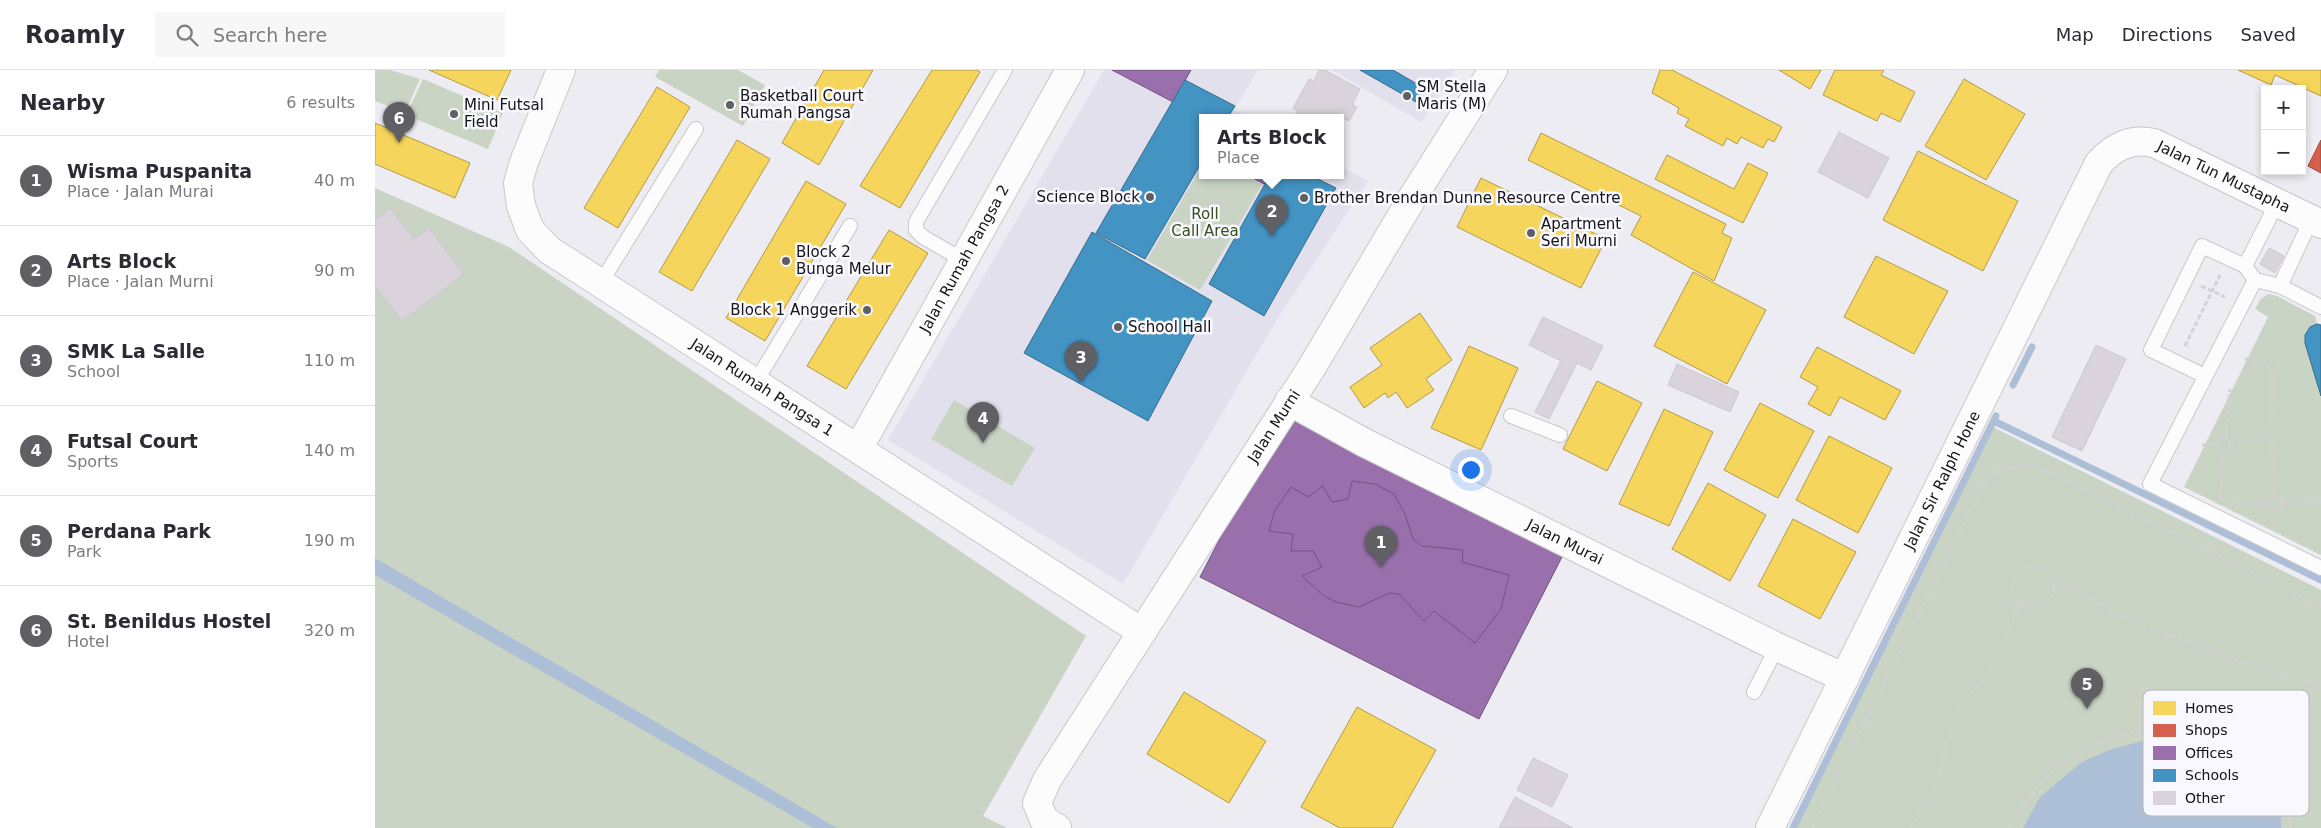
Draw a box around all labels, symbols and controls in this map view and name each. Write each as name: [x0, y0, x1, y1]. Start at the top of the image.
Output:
search box: [155, 12, 505, 57]
text: Roamly: [25, 21, 125, 49]
icon: search: [173, 21, 201, 49]
text: Search here: [213, 24, 327, 46]
text: Map: [2056, 24, 2094, 45]
text: Directions: [2122, 24, 2212, 45]
text: Saved: [2240, 24, 2296, 45]
place label: SM Stella Maris (M): [1417, 78, 1487, 113]
map controls: [2261, 85, 2306, 175]
button: +: [2261, 85, 2306, 130]
place label: Basketball Court Rumah Pangsa: [740, 87, 864, 122]
marker: SM Stella Maris (M): [1401, 90, 1413, 102]
text: Nearby: [20, 91, 105, 115]
text: 6 results: [286, 93, 355, 112]
place label: Mini Futsal Field: [464, 96, 544, 131]
marker: Basketball Court Rumah Pangsa: [724, 99, 736, 111]
pin: 6: [383, 102, 415, 143]
marker: Mini Futsal Field: [448, 108, 460, 120]
popup: [1199, 114, 1344, 179]
text: Arts Block: [1217, 126, 1326, 148]
button: −: [2261, 130, 2306, 175]
street label: Jalan Tun Mustapha: [2153, 136, 2293, 217]
text: Place: [1217, 148, 1260, 167]
text: Wisma Puspanita: [67, 160, 252, 182]
text: 1: [30, 171, 42, 190]
text: 40 m: [314, 171, 355, 190]
text: Place · Jalan Murai: [67, 182, 214, 201]
street label: Jalan Rumah Pangsa 2: [915, 182, 1013, 337]
place label: Science Block: [1037, 188, 1140, 206]
place label: Brother Brendan Dunne Resource Centre: [1314, 189, 1621, 207]
marker: Science Block: [1144, 191, 1156, 203]
marker: Brother Brendan Dunne Resource Centre: [1298, 192, 1310, 204]
pin: 2: [1256, 195, 1288, 236]
park label: Roll Call Area: [1171, 205, 1239, 240]
place label: Apartment Seri Murni: [1541, 215, 1621, 250]
marker: Apartment Seri Murni: [1525, 227, 1537, 239]
place label: Block 2 Bunga Melur: [796, 243, 892, 278]
text: Arts Block: [67, 250, 176, 272]
marker: Block 2 Bunga Melur: [780, 255, 792, 267]
text: 2: [30, 261, 42, 280]
text: 90 m: [314, 261, 355, 280]
text: Place · Jalan Murni: [67, 272, 214, 291]
place label: Block 1 Anggerik: [730, 301, 857, 319]
marker: Block 1 Anggerik: [861, 304, 873, 316]
place label: School Hall: [1128, 318, 1211, 336]
marker: School Hall: [1112, 321, 1124, 333]
street label: Jalan Rumah Pangsa 1: [686, 334, 837, 440]
text: SMK La Salle: [67, 340, 205, 362]
pin: 3: [1065, 341, 1097, 382]
text: 3: [30, 351, 42, 370]
text: 110 m: [304, 351, 355, 370]
text: School: [67, 362, 120, 381]
street label: Jalan Murni: [1243, 386, 1304, 467]
pin: 4: [967, 402, 999, 443]
street label: Jalan Sir Ralph Hone: [1900, 408, 1984, 553]
text: Futsal Court: [67, 430, 198, 452]
text: 4: [30, 441, 42, 460]
text: 140 m: [304, 441, 355, 460]
text: Sports: [67, 452, 118, 471]
your location: [1458, 457, 1484, 483]
street label: Jalan Murai: [1523, 515, 1606, 569]
text: Perdana Park: [67, 520, 211, 542]
pin: 1: [1365, 526, 1397, 567]
text: 5: [30, 531, 42, 550]
text: 190 m: [304, 531, 355, 550]
text: Park: [67, 542, 102, 561]
text: St. Benildus Hostel: [67, 610, 271, 632]
text: 6: [30, 621, 42, 640]
text: 320 m: [304, 621, 355, 640]
text: Hotel: [67, 632, 109, 651]
pin: 5: [2071, 668, 2103, 709]
legend: [2143, 690, 2309, 816]
text: Homes: [2185, 700, 2234, 716]
text: Shops: [2185, 722, 2228, 738]
text: Offices: [2185, 745, 2233, 761]
text: Schools: [2185, 767, 2239, 783]
text: Other: [2185, 790, 2225, 806]

